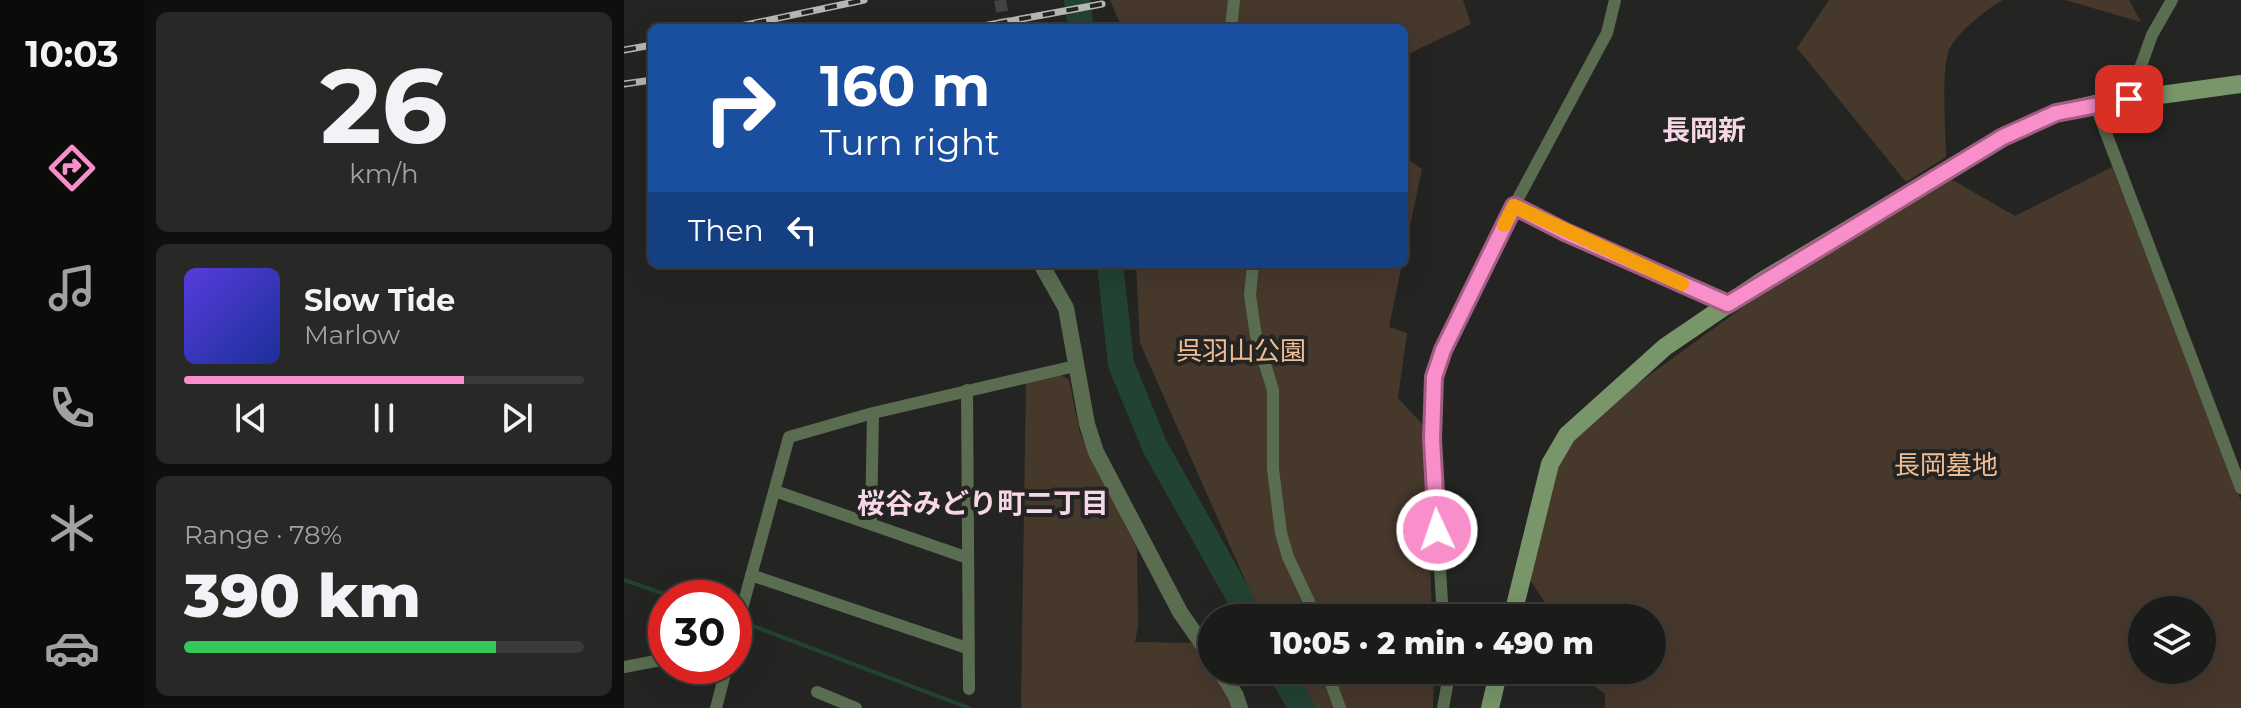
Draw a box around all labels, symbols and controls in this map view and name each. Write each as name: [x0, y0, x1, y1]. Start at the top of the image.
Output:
text: 10:03: [25, 32, 119, 76]
text: 26: [320, 42, 448, 169]
text: 160 m: [820, 52, 990, 120]
icon: right: [688, 56, 792, 160]
pin: [2095, 65, 2163, 133]
icon: arrive: [2107, 77, 2151, 121]
district label: 長岡新: [1662, 113, 1746, 147]
text: Turn right: [820, 120, 1000, 164]
icon: directions: [44, 140, 100, 196]
text: km/h: [349, 158, 419, 190]
icon: left: [780, 208, 824, 252]
text: Then: [688, 212, 764, 249]
icon: music: [44, 260, 100, 316]
text: Slow Tide: [304, 282, 455, 319]
text: Marlow: [304, 319, 400, 351]
park label: 呉羽山公園: [1176, 335, 1306, 367]
icon: phone: [44, 380, 100, 436]
icon: previous: [229, 396, 273, 440]
icon: pause: [362, 396, 406, 440]
icon: next: [495, 396, 539, 440]
park label: 長岡墓地: [1894, 449, 1998, 481]
district label: 桜谷みどり町二丁目: [857, 486, 1109, 520]
position arrow: [1395, 488, 1479, 572]
icon: climate: [44, 500, 100, 556]
text: Range · 78%: [184, 519, 342, 551]
text: 390 km: [184, 559, 421, 632]
speed limit sign: 30: [648, 580, 752, 684]
map controls: [2128, 596, 2216, 684]
button: layers: [2128, 596, 2216, 684]
icon: car: [44, 620, 100, 676]
text: 10:05 · 2 min · 490 m: [1270, 625, 1594, 662]

